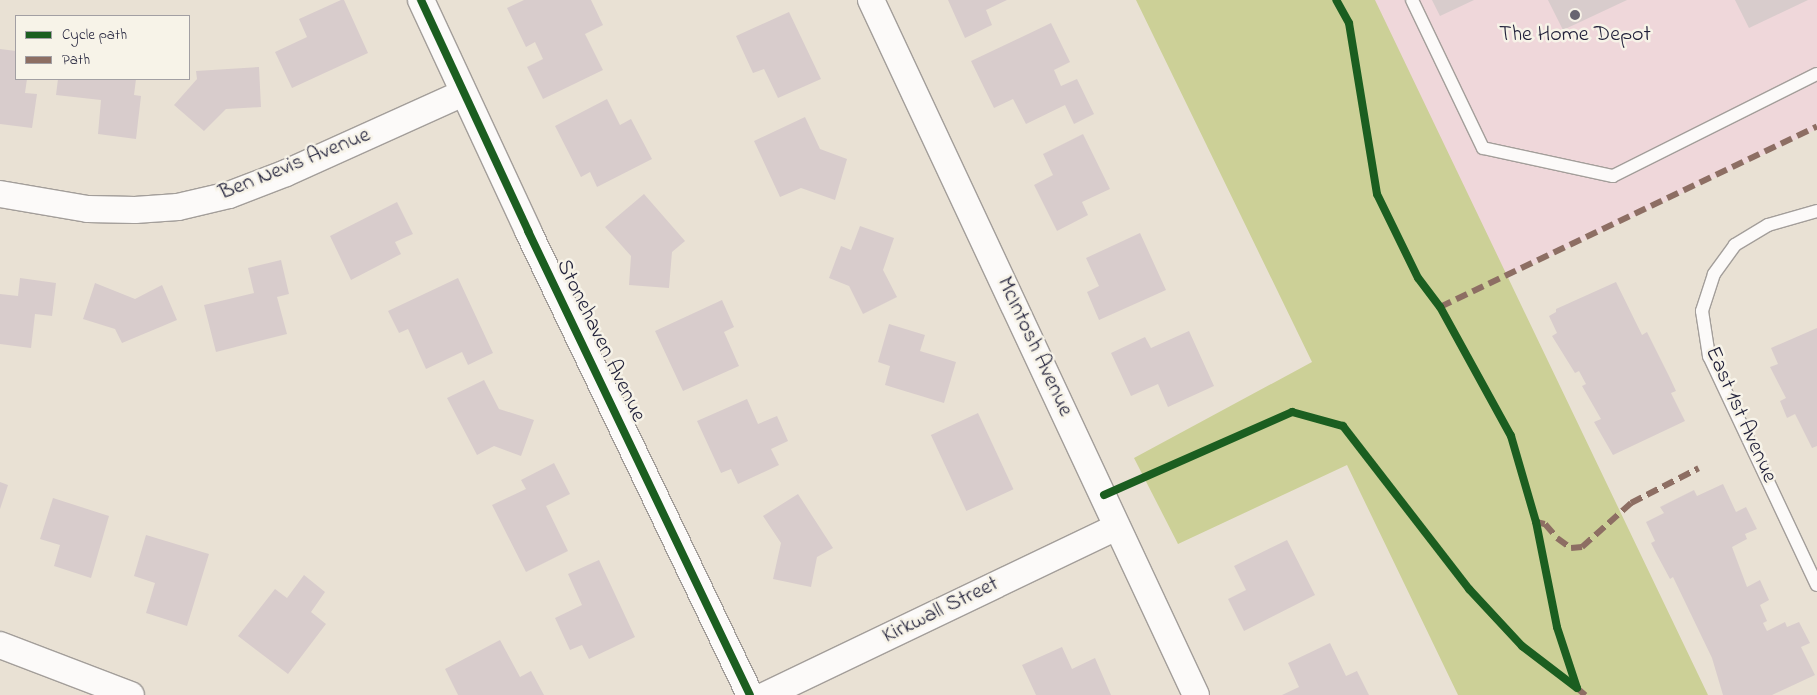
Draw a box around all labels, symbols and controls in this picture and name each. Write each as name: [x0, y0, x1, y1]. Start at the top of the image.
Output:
marker: The Home Depot: [1569, 9, 1581, 21]
legend: [15, 15, 190, 80]
place label: The Home Depot: [1499, 23, 1651, 49]
text: Cycle path: [62, 24, 127, 46]
text: Path: [62, 49, 90, 71]
street label: Ben Nevis Avenue: [216, 123, 374, 207]
street label: Stonehaven Avenue: [549, 256, 651, 426]
street label: McIntosh Avenue: [990, 273, 1078, 421]
street label: East 1st Avenue: [1698, 343, 1782, 487]
street label: Kirkwall Street: [879, 572, 1003, 650]

